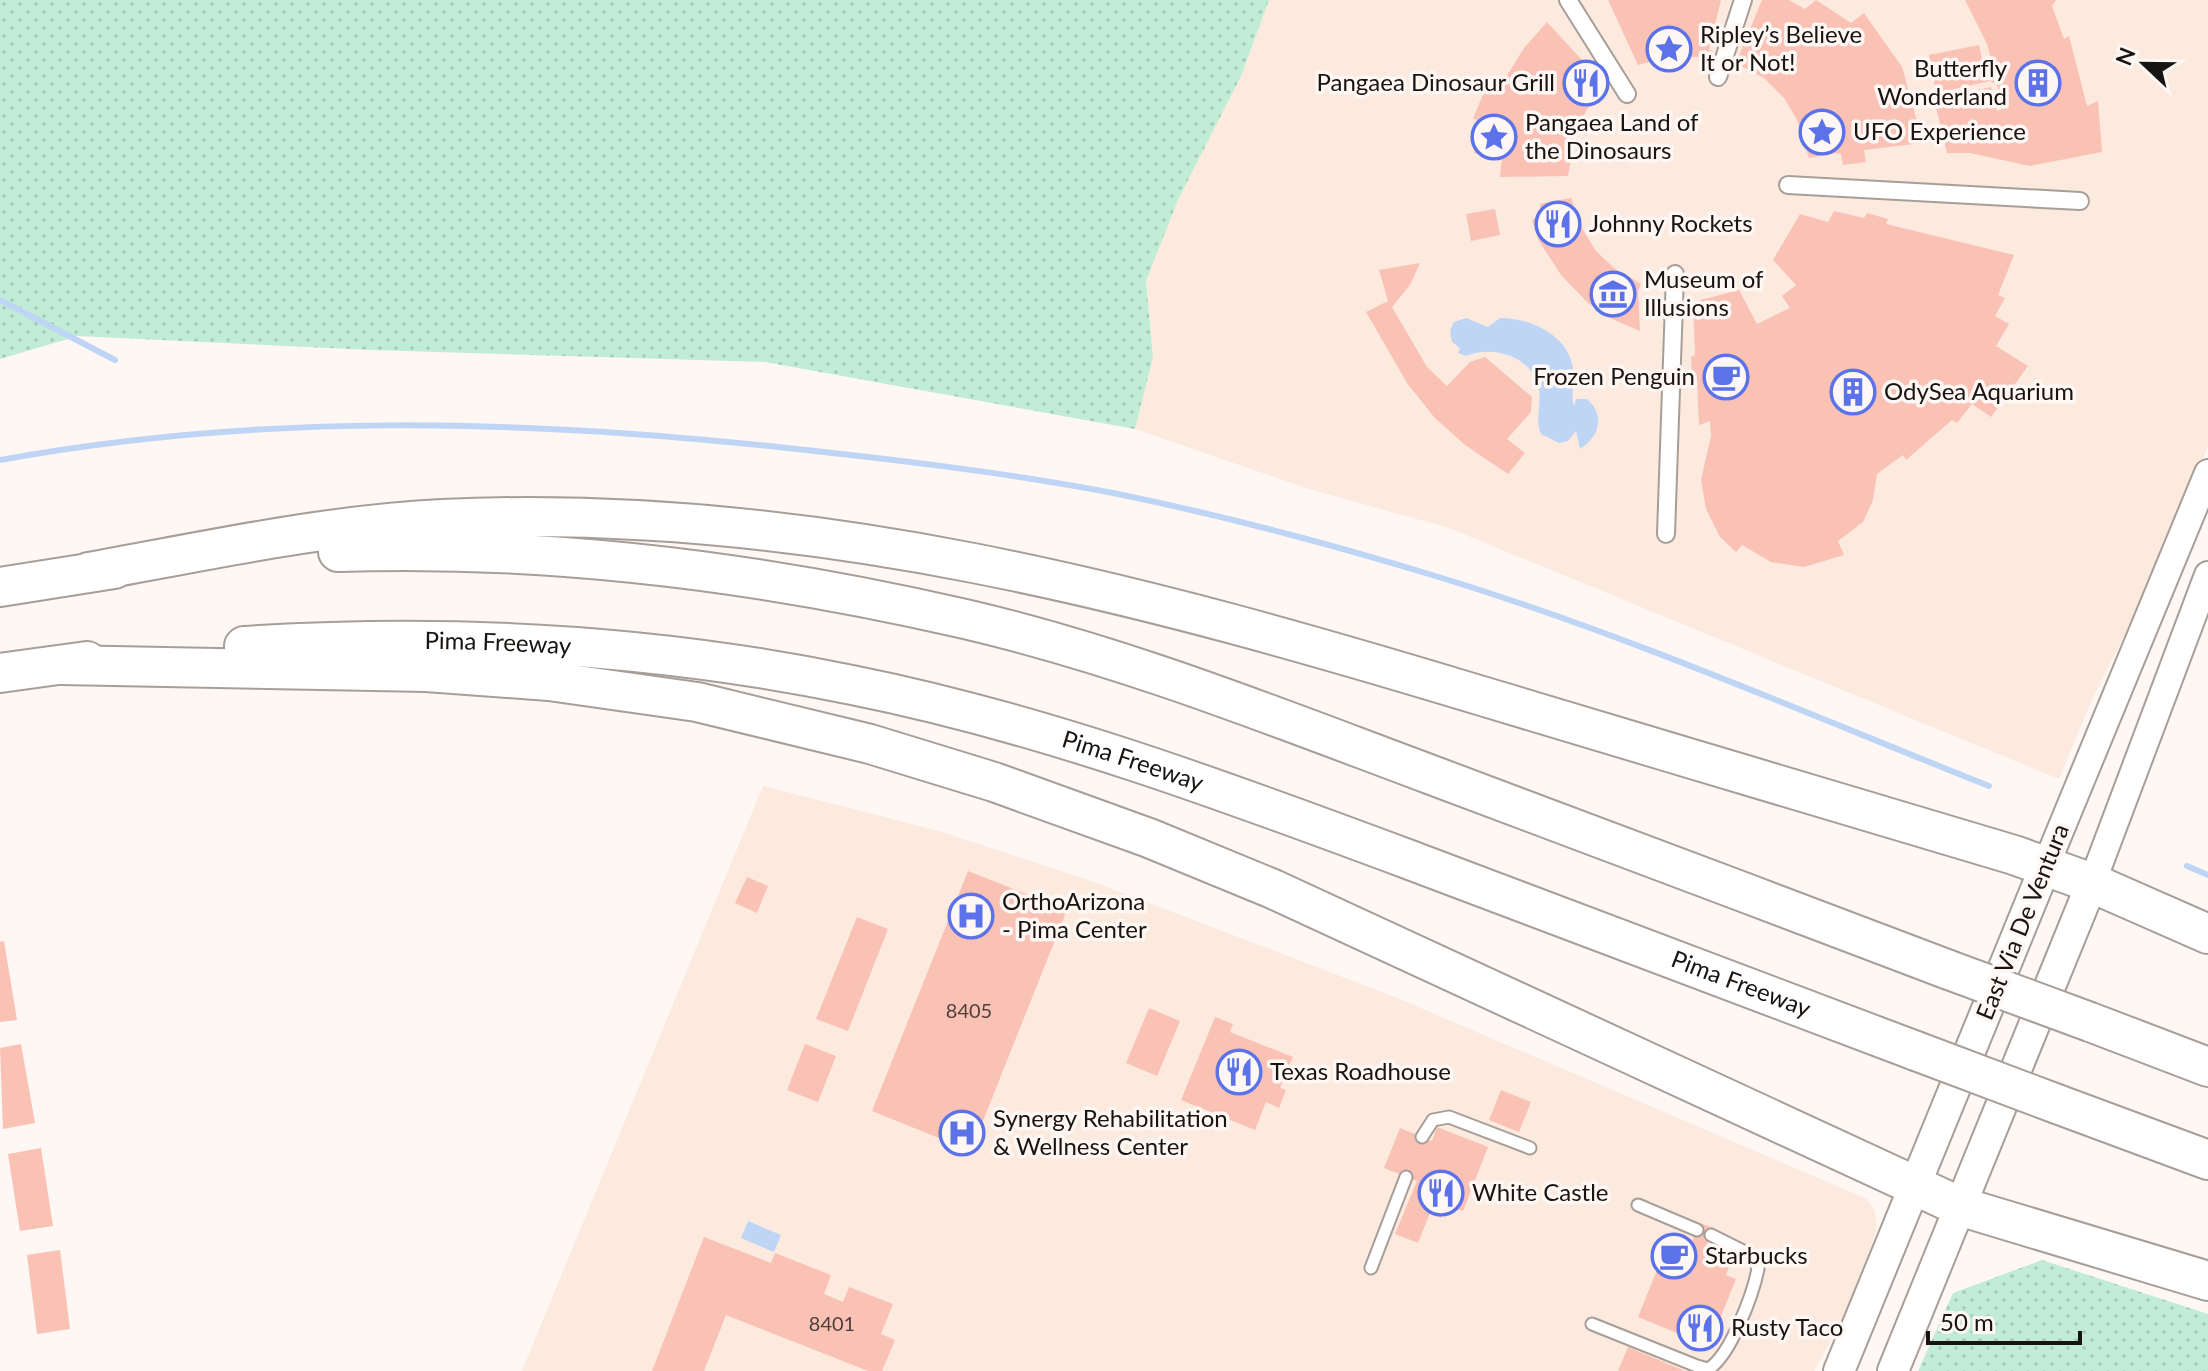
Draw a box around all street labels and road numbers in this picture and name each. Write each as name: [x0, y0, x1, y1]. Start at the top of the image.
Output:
street label: Pima Freeway: [424, 625, 573, 660]
street label: Pima Freeway: [1059, 723, 1208, 797]
street label: East Via De Ventura: [1969, 819, 2074, 1024]
street label: Pima Freeway: [1668, 943, 1816, 1023]

